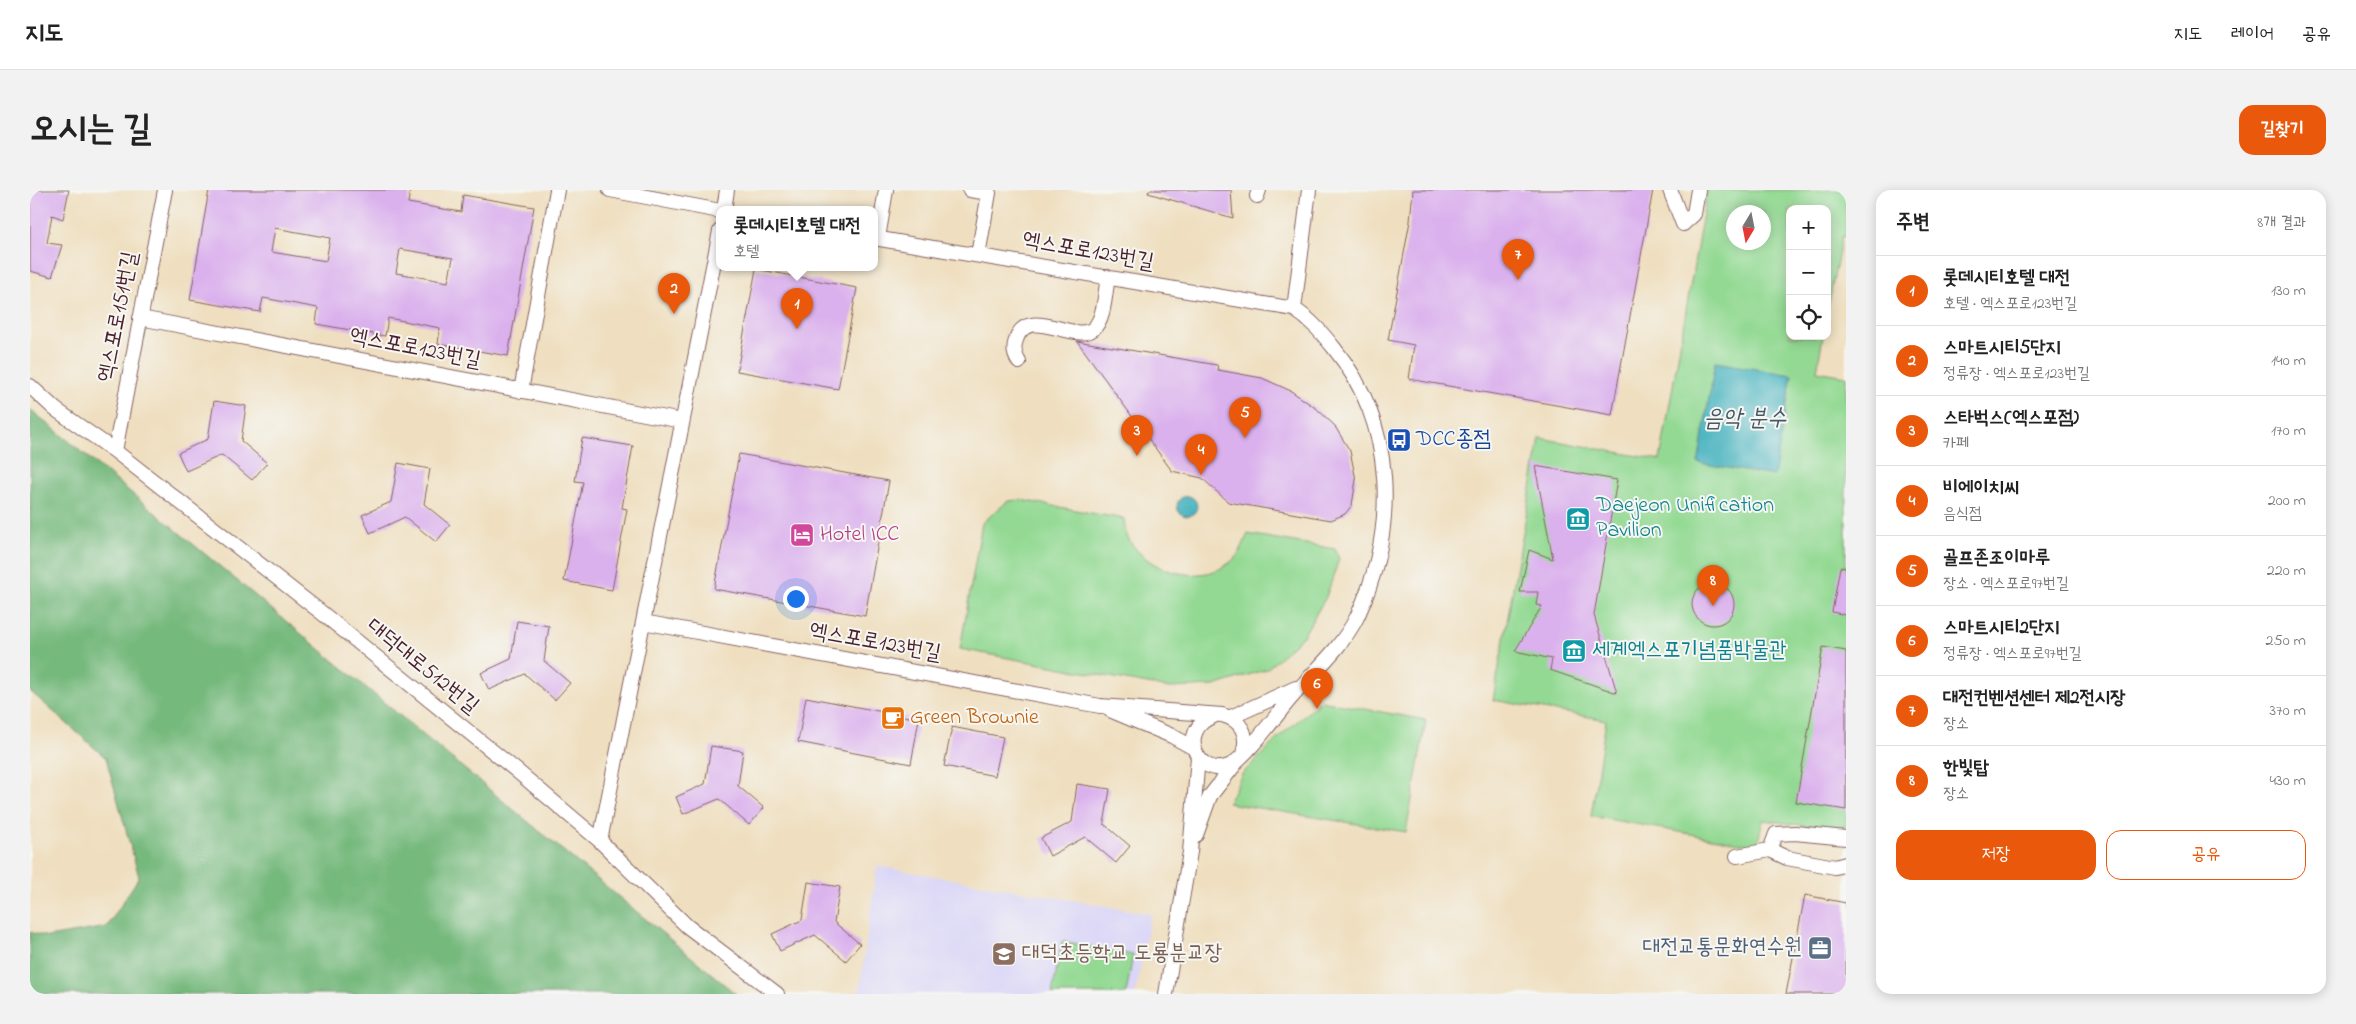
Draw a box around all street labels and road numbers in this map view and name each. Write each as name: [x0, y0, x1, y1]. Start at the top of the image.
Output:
street label: 엑스포로123번길: [1020, 225, 1157, 279]
street label: 엑스포로151번길: [91, 248, 147, 385]
street label: 엑스포로123번길: [347, 321, 484, 377]
street label: 대덕대로512번길: [359, 612, 485, 723]
street label: 엑스포로123번길: [807, 616, 944, 670]

